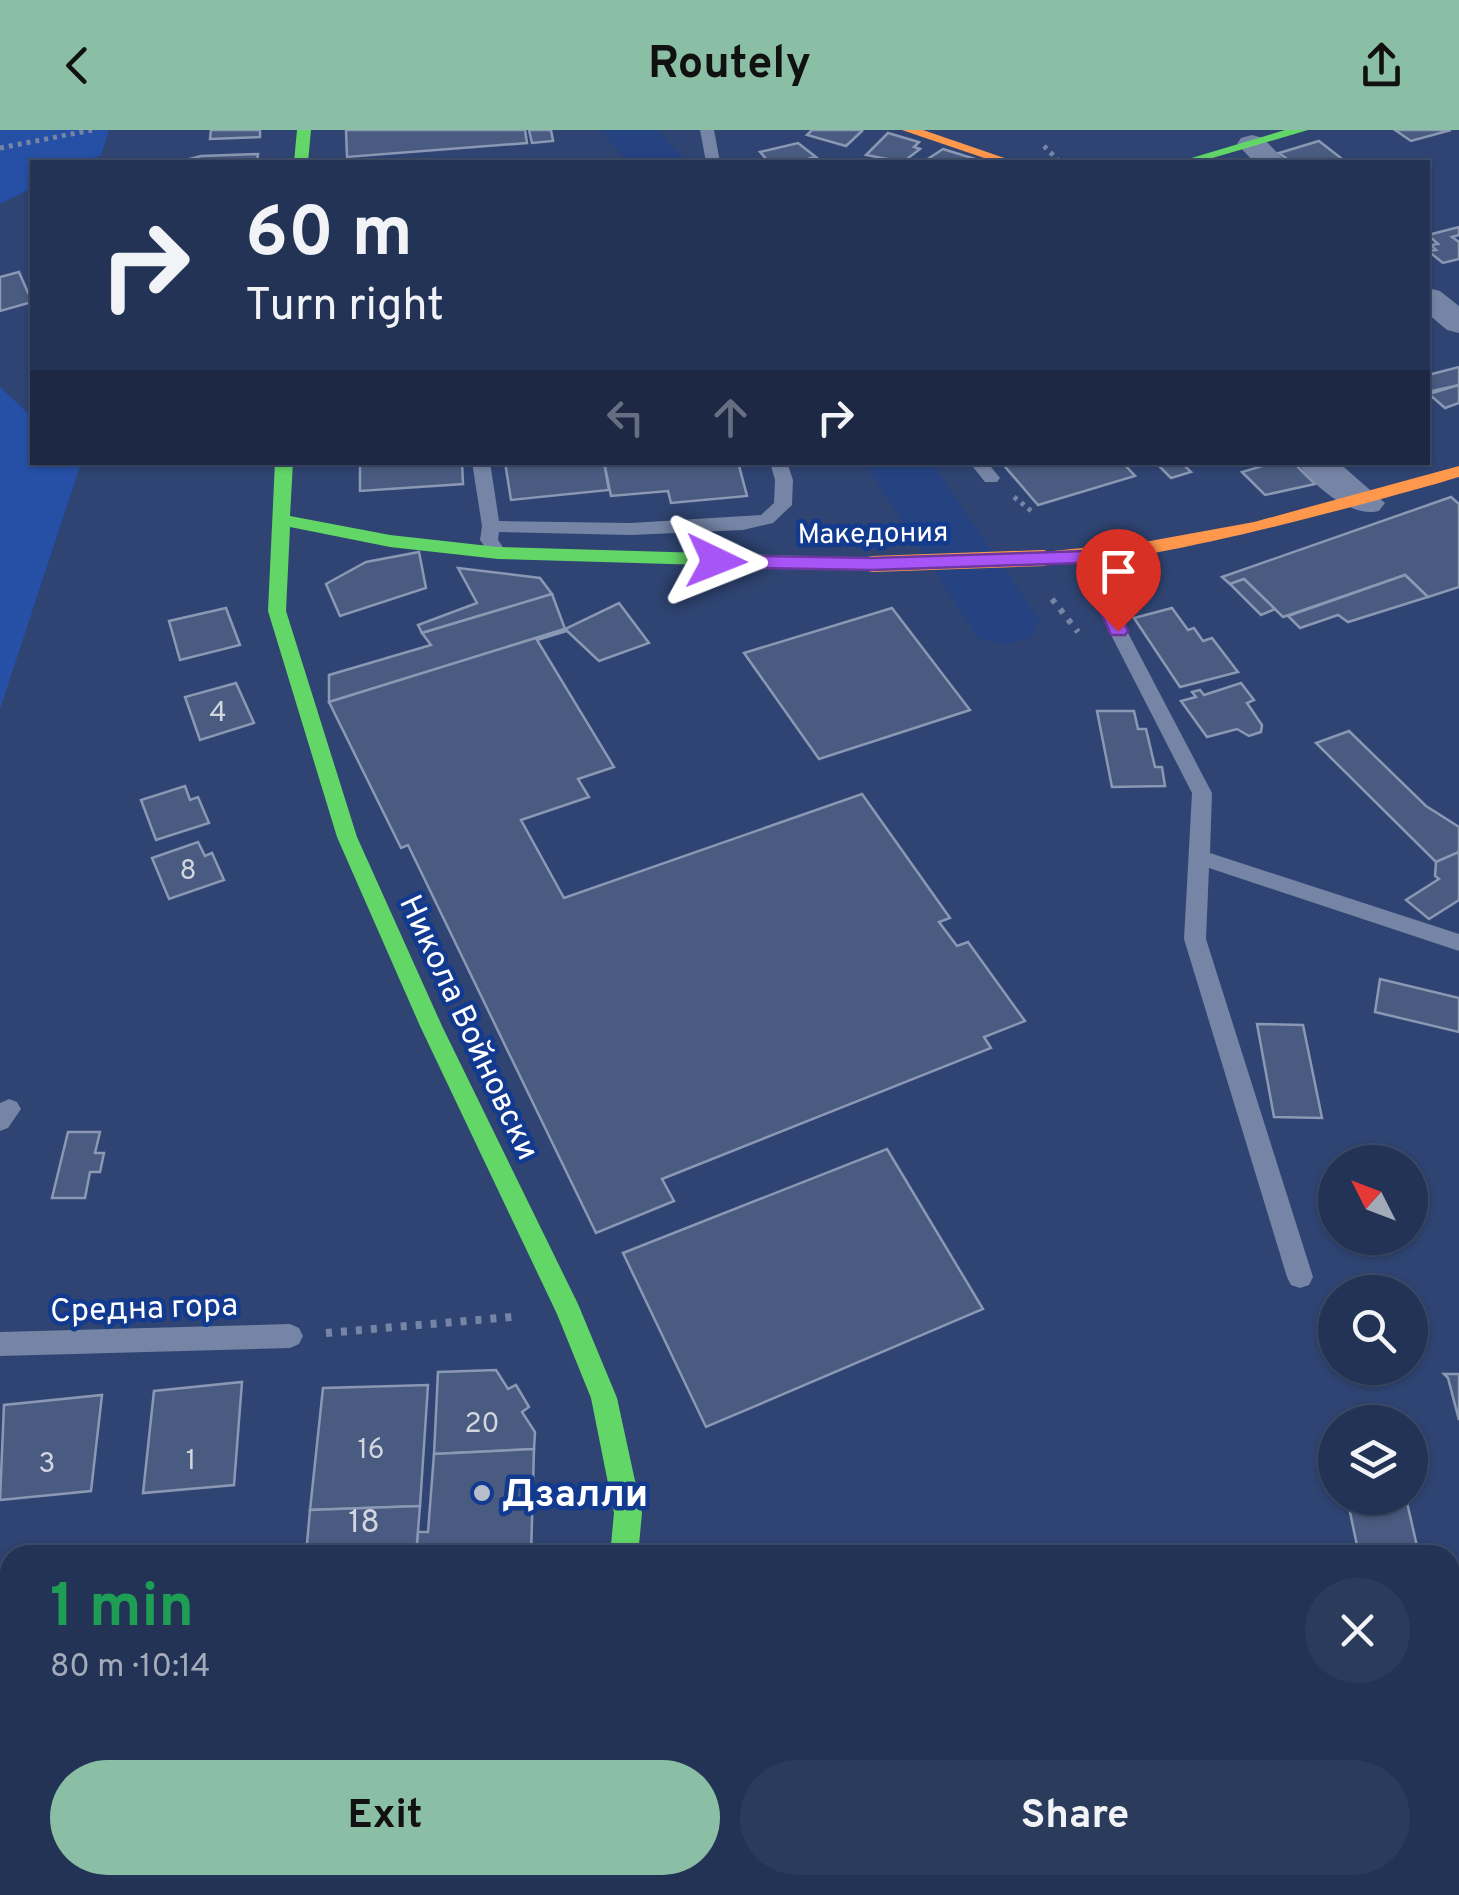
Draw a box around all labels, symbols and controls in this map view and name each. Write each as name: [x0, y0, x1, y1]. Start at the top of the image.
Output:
text: Routely: [648, 37, 811, 94]
icon: back: [50, 38, 105, 93]
icon: share: [1354, 38, 1409, 93]
text: 60 m: [245, 192, 413, 281]
icon: right: [80, 200, 210, 330]
text: Turn right: [245, 279, 444, 336]
icon: left: [598, 390, 653, 445]
icon: ahead: [703, 390, 758, 445]
icon: right: [808, 390, 863, 445]
position arrow: [664, 509, 768, 613]
street label: Македония: [797, 516, 949, 554]
pin: [1076, 529, 1161, 632]
icon: arrive: [1091, 544, 1146, 599]
house number: 4: [209, 696, 227, 732]
house number: 8: [179, 854, 197, 890]
street label: Никола Войновски: [388, 889, 546, 1167]
north arrow: [1318, 1145, 1428, 1255]
map controls: [1318, 1145, 1428, 1515]
button: search: [1318, 1275, 1428, 1385]
street label: Средна гора: [50, 1287, 239, 1333]
button: layers: [1318, 1405, 1428, 1515]
house number: 20: [464, 1407, 500, 1443]
house number: 16: [357, 1433, 385, 1469]
house number: 1: [186, 1444, 196, 1480]
house number: 3: [39, 1447, 55, 1483]
place label: Дзалли: [502, 1472, 648, 1521]
marker: Дзалли: [471, 1482, 493, 1504]
house number: 18: [348, 1504, 380, 1544]
text: 1 min: [50, 1572, 194, 1648]
button: close: [1305, 1578, 1410, 1683]
text: 80 m · 10:14: [50, 1648, 210, 1688]
button: Exit: [50, 1760, 720, 1875]
button: Share: [740, 1760, 1410, 1875]

